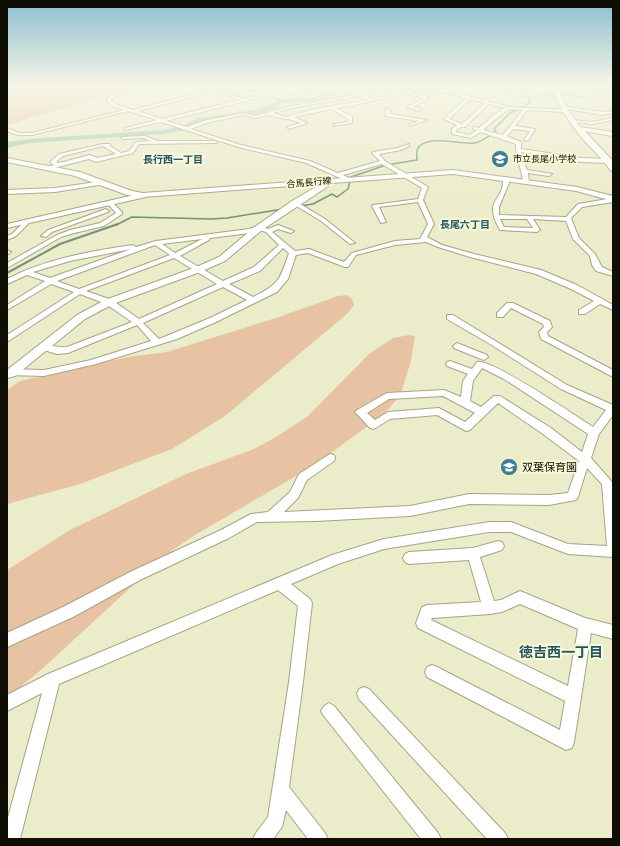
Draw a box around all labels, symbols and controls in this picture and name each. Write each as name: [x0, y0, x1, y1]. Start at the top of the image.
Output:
school or university icon: 市立長尾小学校: [490, 149, 510, 169]
district label: 長行西一丁目: [143, 154, 203, 166]
place label: 市立長尾小学校: [513, 154, 576, 165]
street label: 合馬長行線: [286, 175, 333, 190]
district label: 長尾六丁目: [440, 219, 490, 231]
school or university icon: 双葉保育園: [499, 457, 519, 477]
place label: 双葉保育園: [522, 461, 577, 474]
district label: 徳吉西一丁目: [519, 644, 603, 661]

